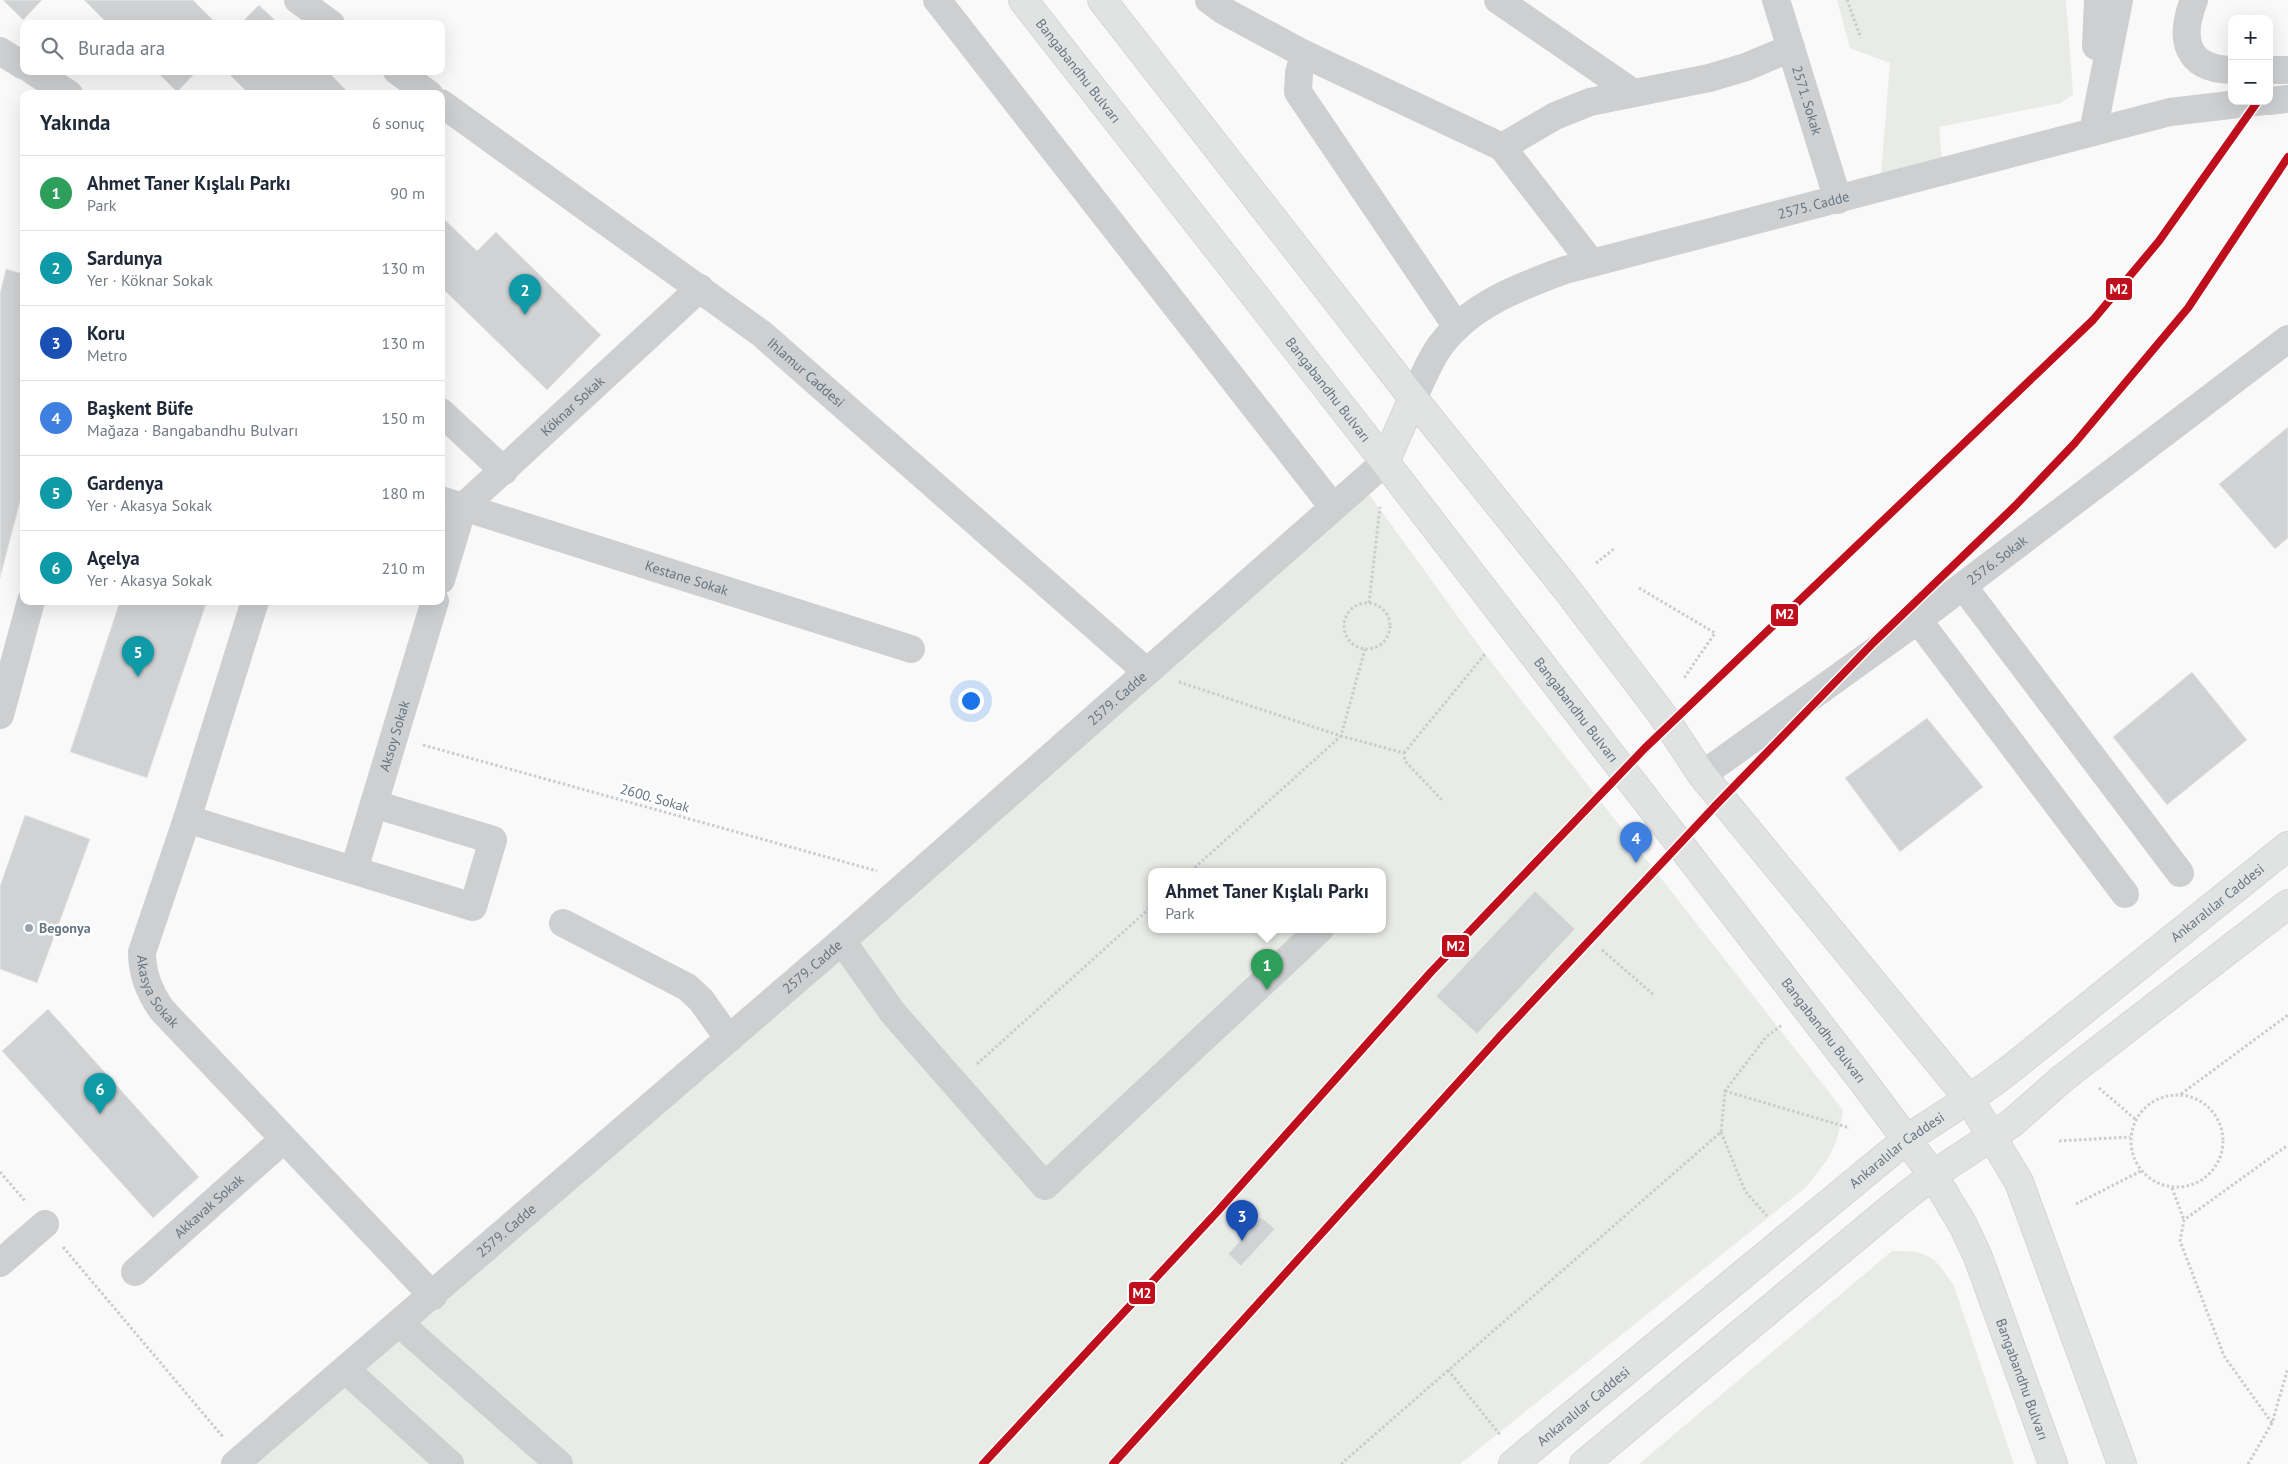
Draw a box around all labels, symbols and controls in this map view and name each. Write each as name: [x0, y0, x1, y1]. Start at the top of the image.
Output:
street label: Bangabandhu Bulvarı: [1032, 15, 1125, 127]
map controls: [2228, 15, 2273, 105]
button: +: [2228, 15, 2273, 60]
search box: [20, 20, 445, 75]
icon: search: [38, 34, 66, 62]
text: Burada ara: [78, 36, 165, 60]
button: −: [2228, 60, 2273, 105]
street label: 2571. Sokak: [1788, 63, 1826, 137]
text: Yakında: [40, 109, 110, 136]
text: 6 sonuç: [372, 113, 425, 133]
text: Ahmet Taner Kışlalı Parkı: [87, 171, 291, 195]
text: 1: [51, 183, 61, 203]
text: 90 m: [390, 183, 425, 203]
street label: 2575. Cadde: [1776, 187, 1851, 223]
text: Park: [87, 195, 116, 215]
text: Sardunya: [87, 246, 163, 270]
text: 2: [51, 258, 61, 278]
text: 130 m: [382, 258, 425, 278]
text: Yer · Köknar Sokak: [87, 270, 213, 290]
pin: 2: [509, 274, 541, 315]
line badge: M2: [2105, 277, 2133, 301]
text: M2: [2109, 280, 2129, 298]
text: Koru: [87, 321, 125, 345]
text: 3: [51, 333, 61, 353]
text: 130 m: [382, 333, 425, 353]
street label: Ihlamur Caddesi: [764, 334, 848, 411]
street label: Bangabandhu Bulvarı: [1282, 334, 1375, 446]
text: Metro: [87, 345, 127, 365]
street label: Köknar Sokak: [537, 372, 608, 440]
text: Başkent Büfe: [87, 396, 193, 420]
text: 4: [51, 408, 61, 428]
text: 150 m: [382, 408, 425, 428]
text: Mağaza · Bangabandhu Bulvarı: [87, 420, 298, 440]
text: Gardenya: [87, 471, 163, 495]
text: 5: [51, 483, 61, 503]
text: 180 m: [382, 483, 425, 503]
text: Yer · Akasya Sokak: [87, 495, 212, 515]
street label: 2576. Sokak: [1963, 531, 2031, 589]
text: Açelya: [87, 546, 140, 570]
street label: Kestane Sokak: [643, 556, 731, 600]
text: 6: [51, 558, 61, 578]
text: 210 m: [382, 558, 425, 578]
text: Yer · Akasya Sokak: [87, 570, 212, 590]
line badge: M2: [1770, 603, 1799, 627]
text: M2: [1775, 605, 1795, 623]
pin: 5: [122, 636, 154, 677]
street label: Bangabandhu Bulvarı: [1530, 654, 1623, 766]
street label: 2579. Cadde: [1084, 667, 1150, 729]
your location: [958, 688, 984, 714]
street label: Aksoy Sokak: [375, 698, 414, 774]
street label: 2600. Sokak: [618, 779, 692, 817]
pin: 4: [1620, 822, 1652, 863]
street label: Ankaralılar Caddesi: [2167, 860, 2268, 946]
popup: [1148, 868, 1386, 933]
text: Ahmet Taner Kışlalı Parkı: [1165, 879, 1369, 903]
text: Park: [1165, 903, 1195, 923]
place label: Begonya: [39, 919, 91, 937]
marker: Begonya: [23, 922, 35, 934]
line badge: M2: [1441, 934, 1470, 958]
street label: 2579. Cadde: [779, 936, 846, 997]
text: M2: [1446, 937, 1466, 955]
pin: 1: [1251, 949, 1283, 990]
street label: Akasya Sokak: [133, 955, 183, 1032]
street label: Bangabandhu Bulvarı: [1777, 974, 1870, 1087]
pin: 6: [84, 1073, 116, 1114]
street label: Ankaralılar Caddesi: [1845, 1108, 1948, 1192]
street label: Akkavak Sokak: [170, 1170, 248, 1242]
street label: 2579. Cadde: [473, 1200, 540, 1261]
pin: 3: [1226, 1200, 1258, 1241]
line badge: M2: [1128, 1281, 1156, 1305]
text: M2: [1132, 1284, 1152, 1302]
street label: Bangabandhu Bulvarı: [1992, 1316, 2053, 1443]
street label: Ankaralılar Caddesi: [1533, 1362, 1633, 1450]

